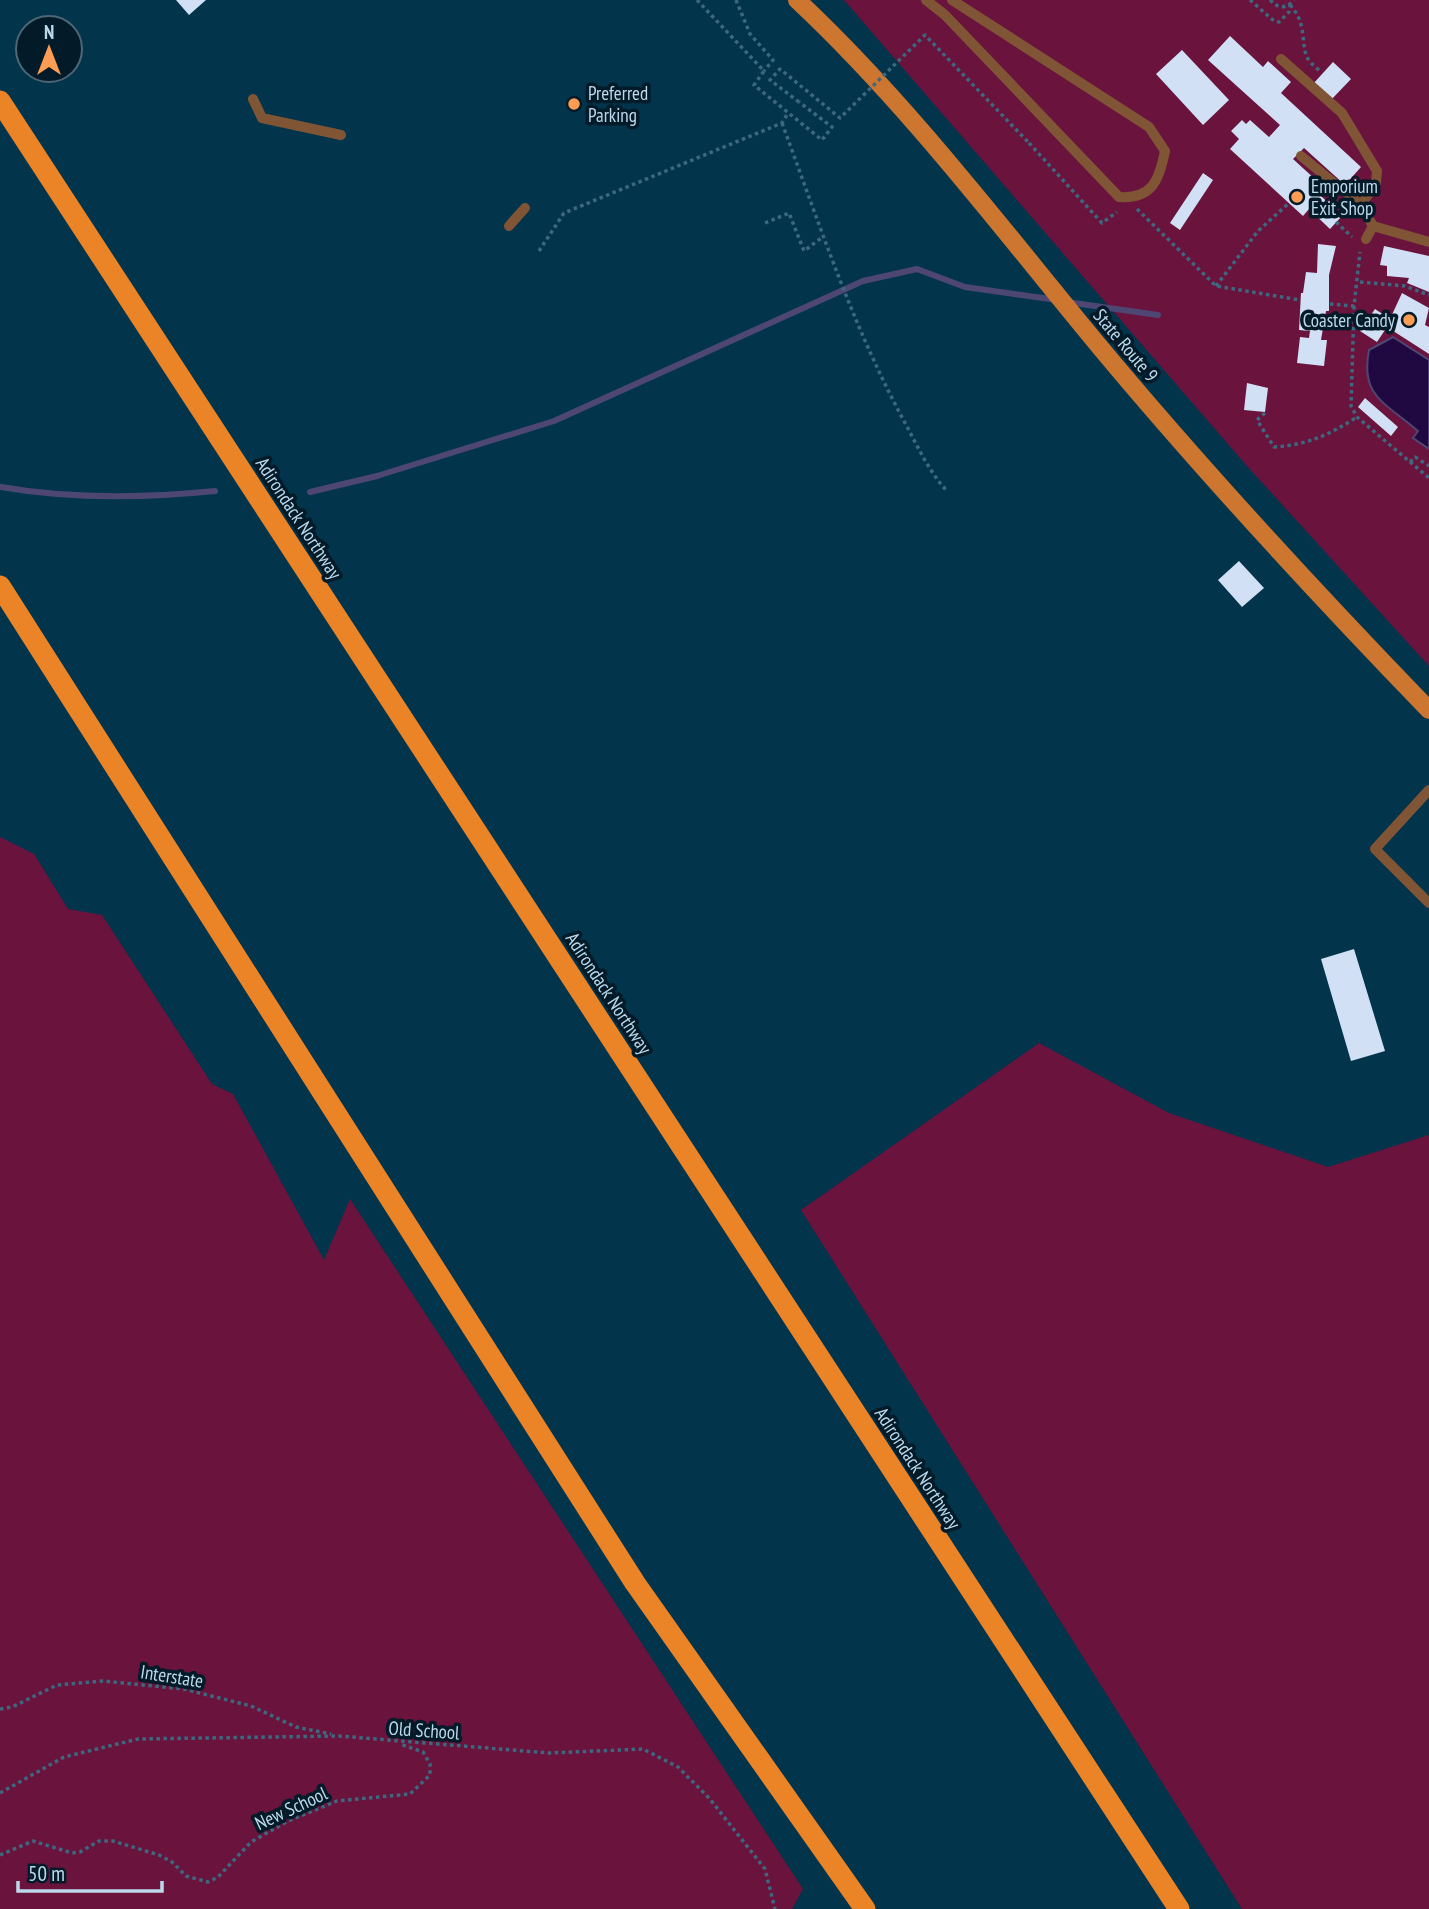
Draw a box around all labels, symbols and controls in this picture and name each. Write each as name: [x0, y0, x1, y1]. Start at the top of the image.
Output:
north arrow: [14, 14, 84, 84]
text: N: [44, 20, 54, 44]
place label: Preferred Parking: [588, 81, 648, 127]
marker: Preferred Parking: [566, 96, 582, 112]
place label: Emporium Exit Shop: [1311, 174, 1378, 220]
marker: Emporium Exit Shop: [1289, 189, 1305, 205]
street label: State Route 9: [1088, 303, 1164, 387]
place label: Coaster Candy: [1303, 308, 1396, 332]
marker: Coaster Candy: [1401, 312, 1417, 328]
street label: Adirondack Northway: [251, 453, 348, 584]
street label: Adirondack Northway: [561, 928, 658, 1059]
street label: Adirondack Northway: [870, 1403, 967, 1534]
street label: Interstate: [139, 1659, 205, 1693]
street label: Old School: [388, 1716, 461, 1744]
street label: New School: [251, 1781, 331, 1835]
scale bar: [18, 1850, 161, 1894]
text: 50 m: [28, 1860, 65, 1887]

